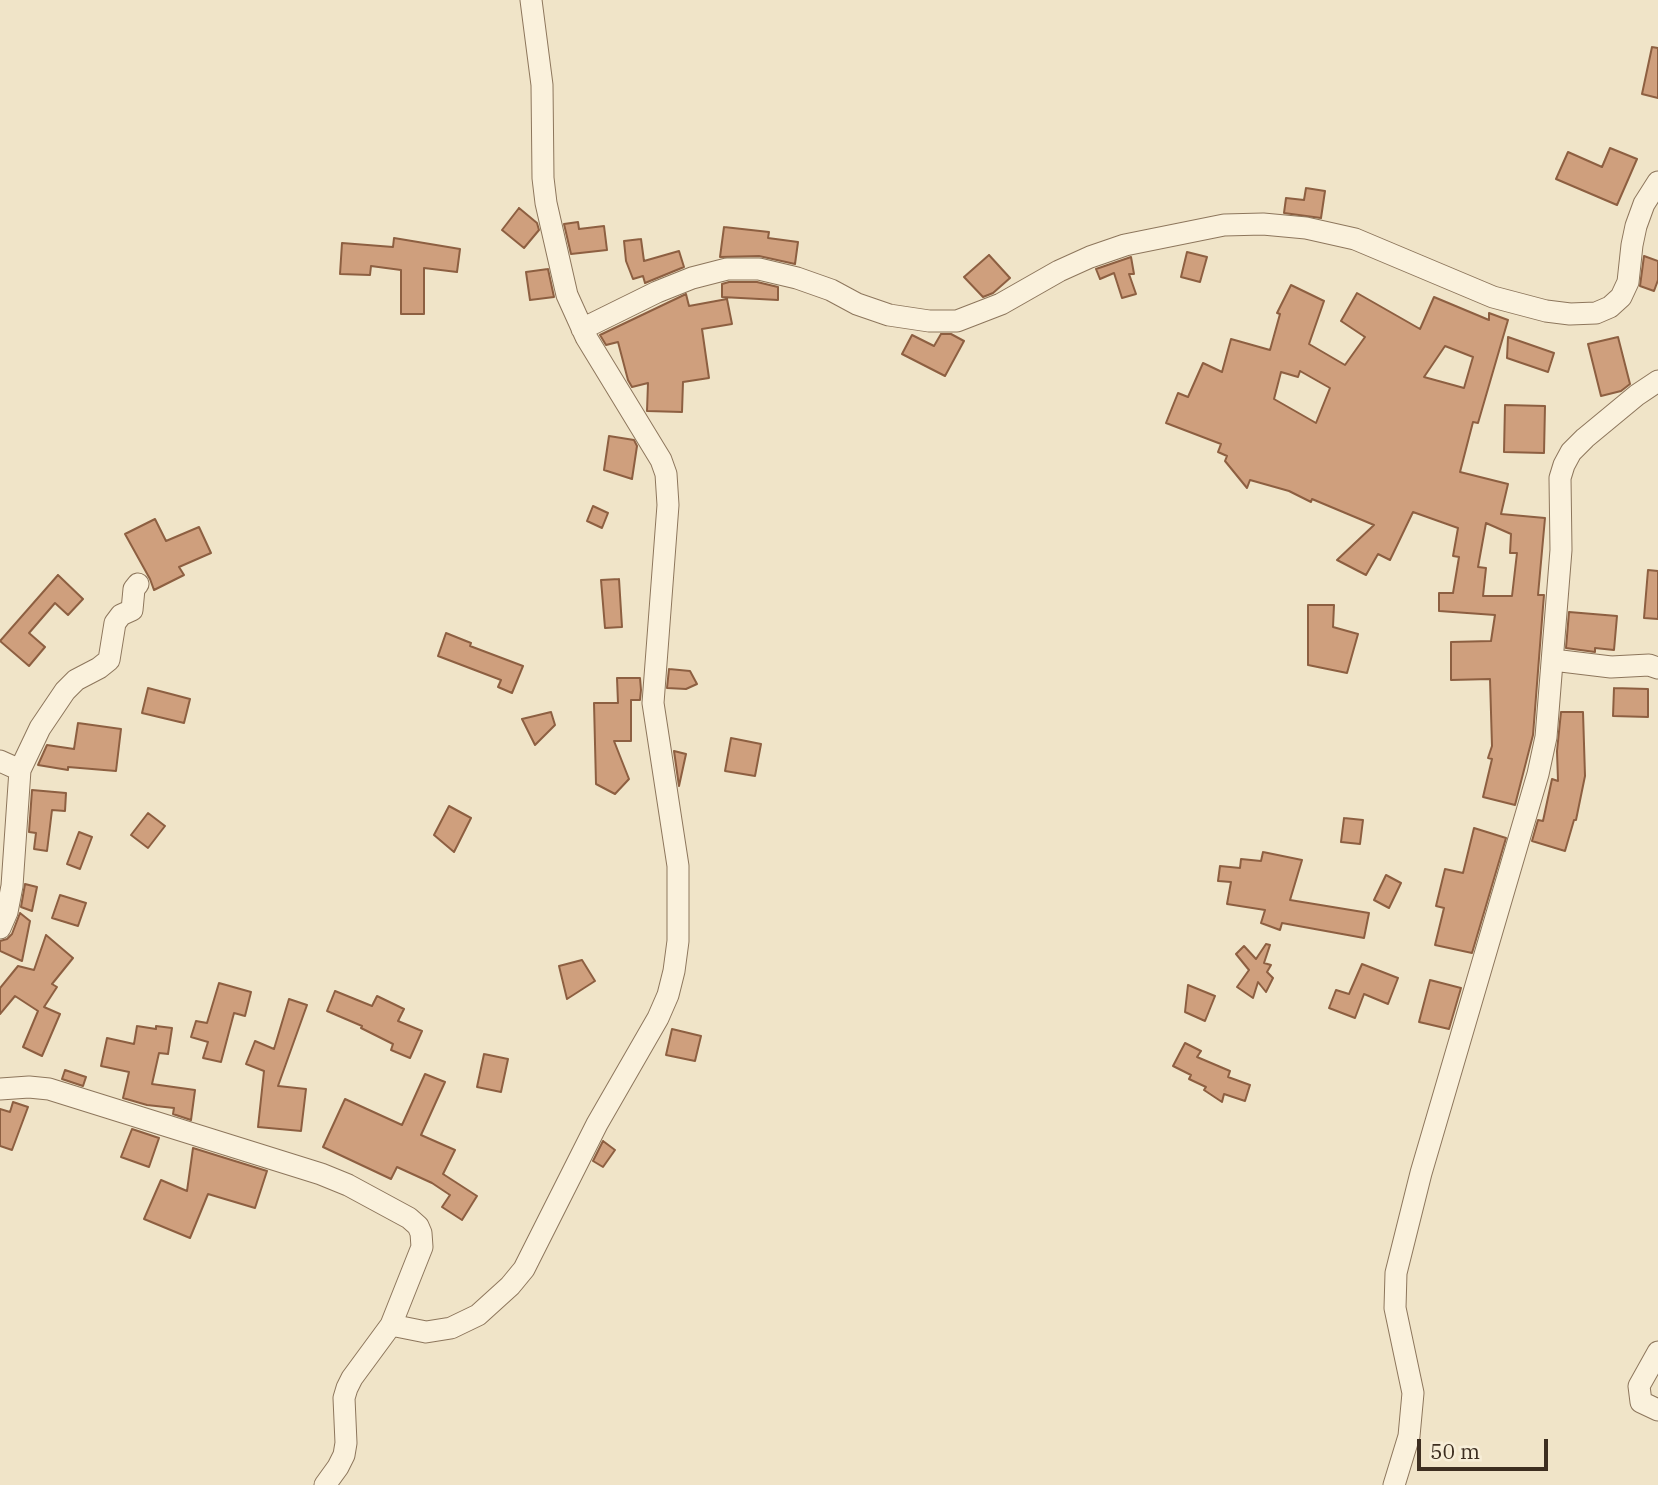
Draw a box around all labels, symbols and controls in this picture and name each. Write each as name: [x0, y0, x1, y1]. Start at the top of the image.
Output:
scale bar: [1420, 1426, 1551, 1470]
text: 50 m: [1430, 1437, 1480, 1465]

